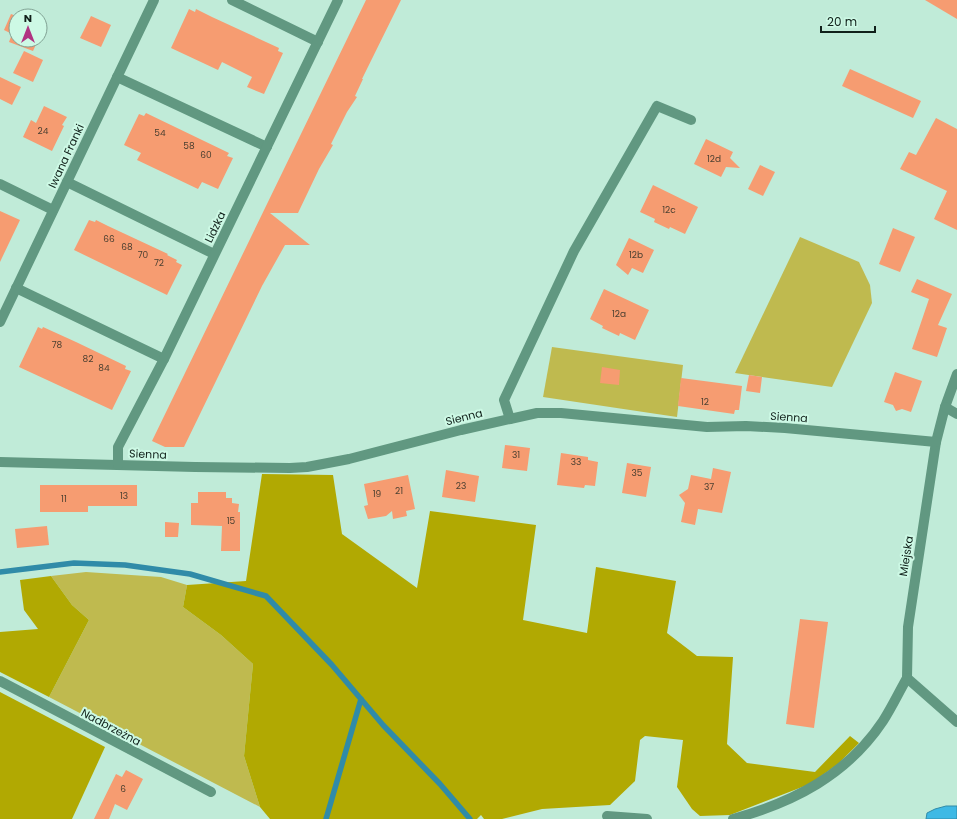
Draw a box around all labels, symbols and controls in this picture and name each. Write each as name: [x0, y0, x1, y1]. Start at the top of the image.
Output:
north arrow: [8, 8, 48, 48]
scale bar: [821, 8, 875, 34]
text: N: [24, 10, 32, 26]
text: 20 m: [827, 13, 857, 30]
street label: Iwana Franki: [44, 121, 88, 191]
house number: 24: [38, 125, 49, 137]
house number: 54: [154, 127, 166, 139]
house number: 58: [183, 140, 195, 152]
house number: 60: [200, 149, 212, 161]
house number: 12d: [707, 153, 721, 165]
house number: 12c: [662, 204, 676, 216]
street label: Lidzka: [201, 209, 229, 245]
house number: 66: [103, 233, 115, 245]
house number: 68: [121, 241, 133, 253]
house number: 70: [138, 249, 149, 261]
house number: 12b: [629, 249, 643, 261]
house number: 72: [154, 257, 164, 269]
house number: 12a: [612, 308, 626, 320]
house number: 78: [52, 339, 63, 351]
house number: 82: [83, 353, 93, 365]
house number: 84: [98, 362, 110, 374]
house number: 12: [701, 396, 709, 408]
street label: Sienna: [444, 405, 484, 429]
street label: Sienna: [770, 408, 808, 426]
street label: Sienna: [129, 445, 167, 463]
house number: 31: [512, 449, 520, 461]
house number: 33: [571, 456, 581, 468]
house number: 35: [632, 467, 643, 479]
house number: 23: [456, 480, 466, 492]
house number: 37: [704, 481, 714, 493]
house number: 21: [395, 485, 403, 497]
house number: 19: [373, 488, 382, 500]
house number: 13: [120, 490, 128, 502]
house number: 11: [61, 493, 67, 505]
house number: 15: [227, 515, 236, 527]
street label: Miejska: [895, 535, 917, 577]
street label: Nadbrzeżna: [78, 705, 144, 749]
house number: 6: [120, 783, 126, 795]

